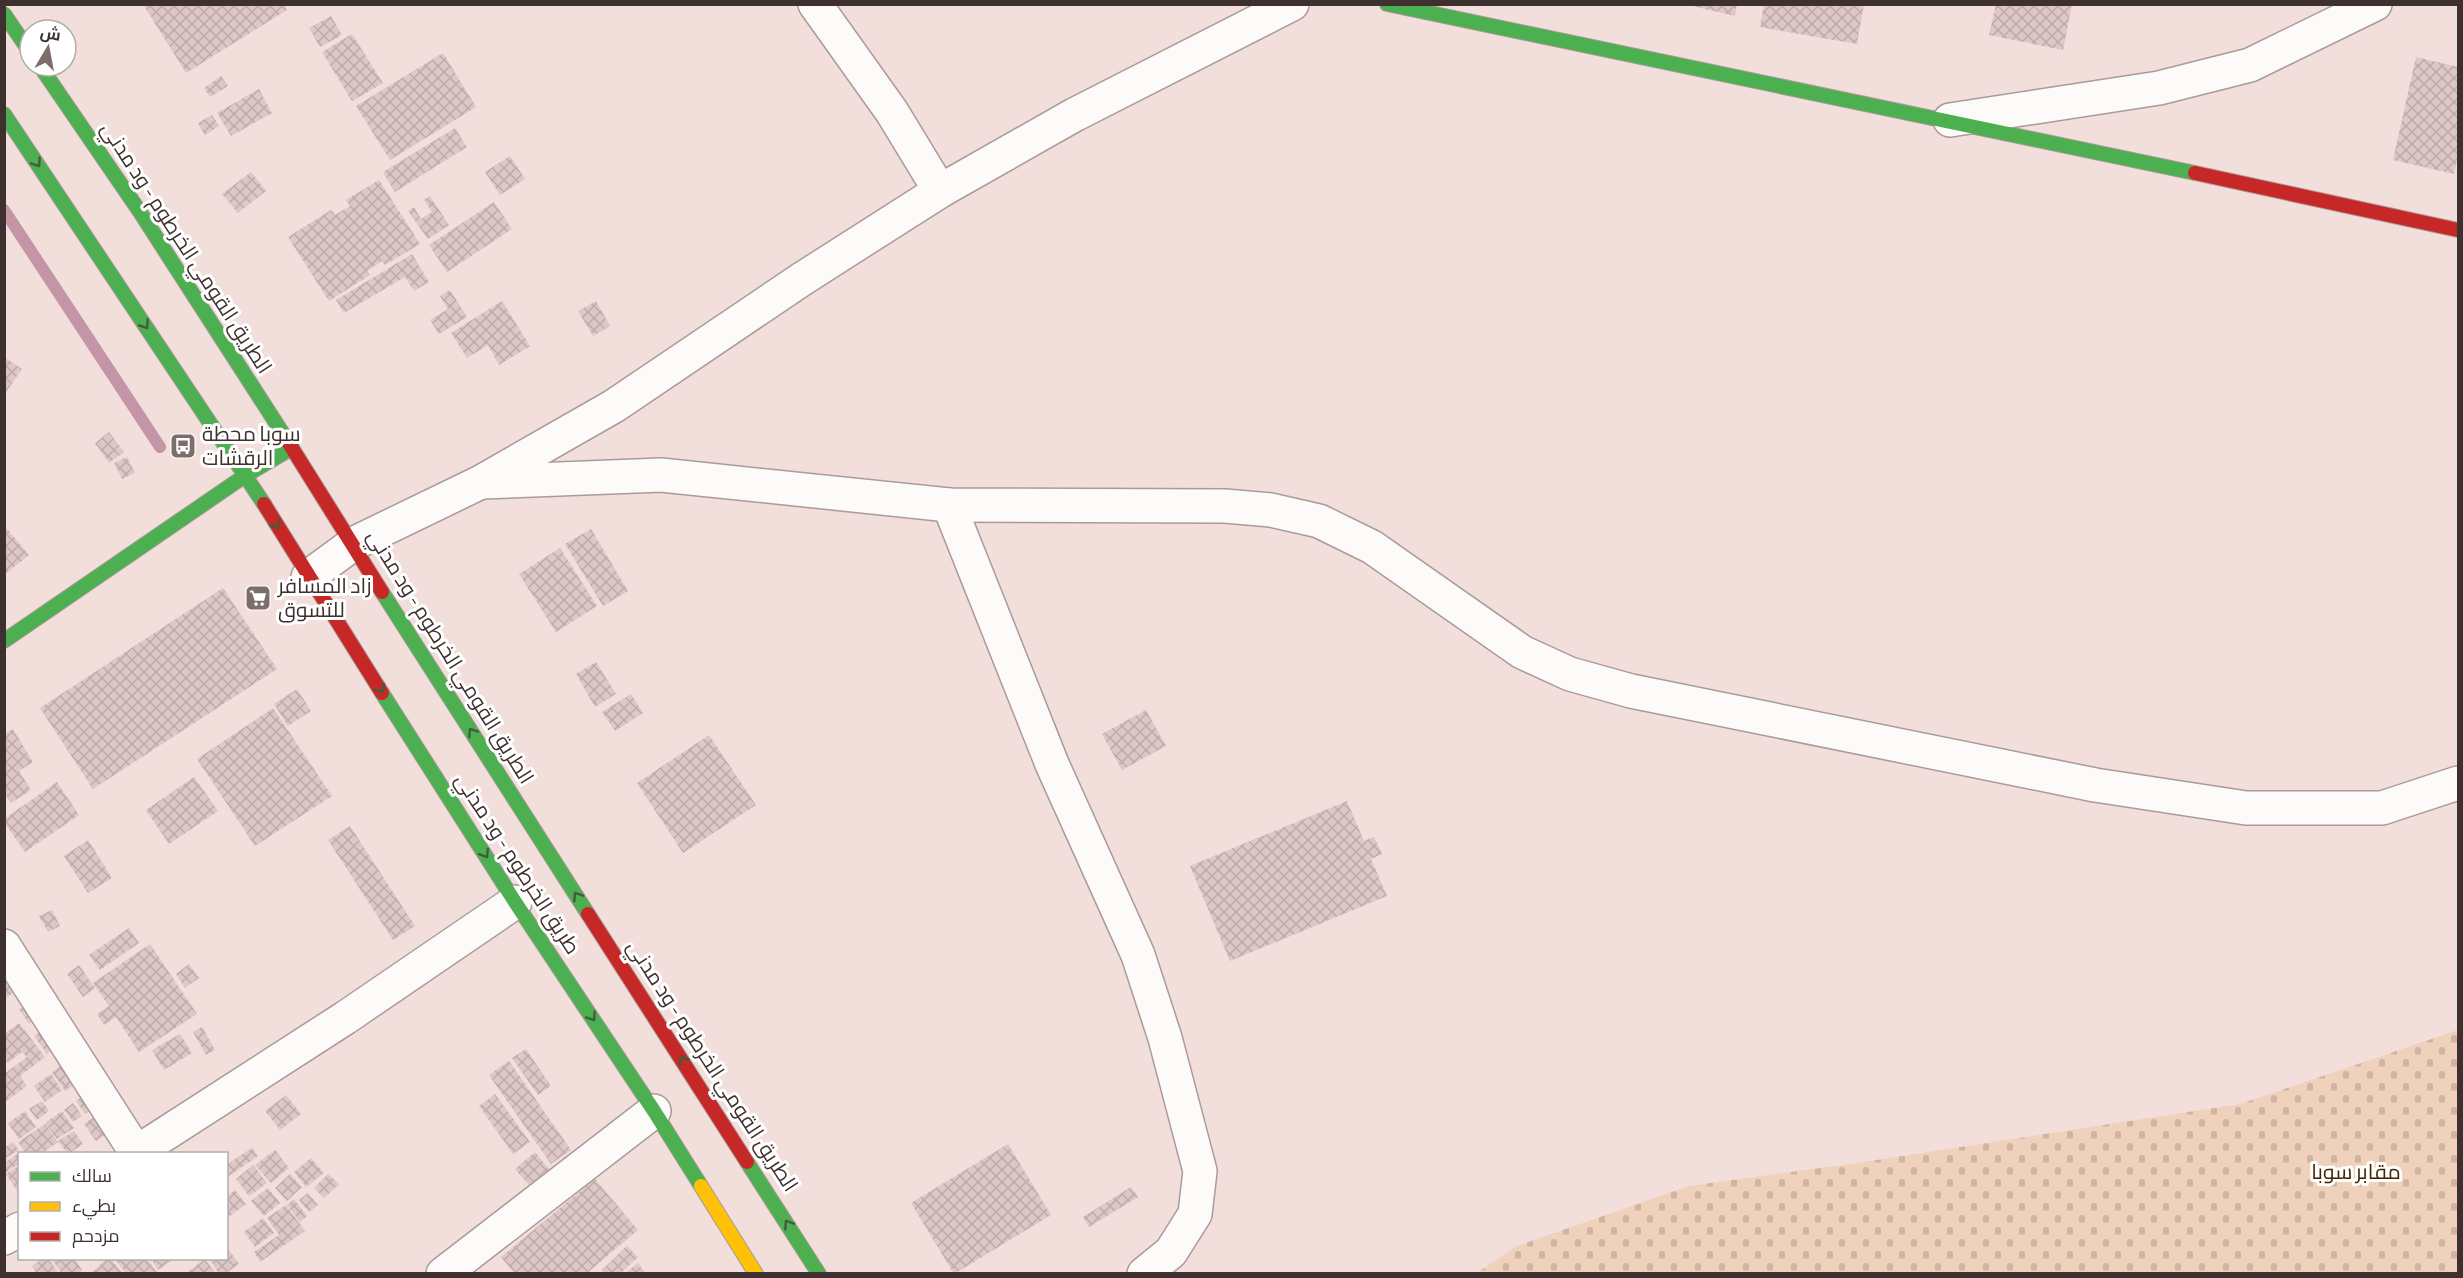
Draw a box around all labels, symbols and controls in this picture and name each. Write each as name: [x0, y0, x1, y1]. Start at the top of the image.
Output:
north arrow: [18, 18, 78, 78]
text: ش: [39, 24, 62, 46]
street label: الطريق القومي الخرطوم - ود مدني: [93, 118, 277, 380]
one-way arrow: [30, 156, 41, 167]
one-way arrow: [138, 318, 149, 329]
place label: سوبا محطة الرقشات: [202, 422, 301, 471]
bus stop icon: سوبا محطة الرقشات: [168, 431, 198, 461]
one-way arrow: [269, 519, 281, 529]
street label: الطريق القومي الخرطوم - ود مدني: [359, 525, 539, 790]
place label: زاد المسافر للتسوق: [277, 574, 372, 623]
supermarket icon: زاد المسافر للتسوق: [243, 583, 273, 613]
one-way arrow: [374, 682, 385, 693]
one-way arrow: [467, 728, 479, 738]
street label: طريق الخرطوم - ود مدني: [447, 769, 585, 961]
one-way arrow: [478, 847, 489, 858]
one-way arrow: [573, 892, 585, 902]
street label: الطريق القومي الخرطوم - ود مدني: [619, 936, 803, 1198]
one-way arrow: [585, 1011, 596, 1022]
one-way arrow: [678, 1056, 690, 1066]
legend: [18, 1152, 228, 1260]
park label: مقابر سوبا: [2311, 1160, 2401, 1185]
text: سالك: [72, 1166, 112, 1187]
text: بطيء: [72, 1196, 116, 1220]
one-way arrow: [784, 1220, 795, 1231]
text: مزدحم: [72, 1226, 120, 1248]

